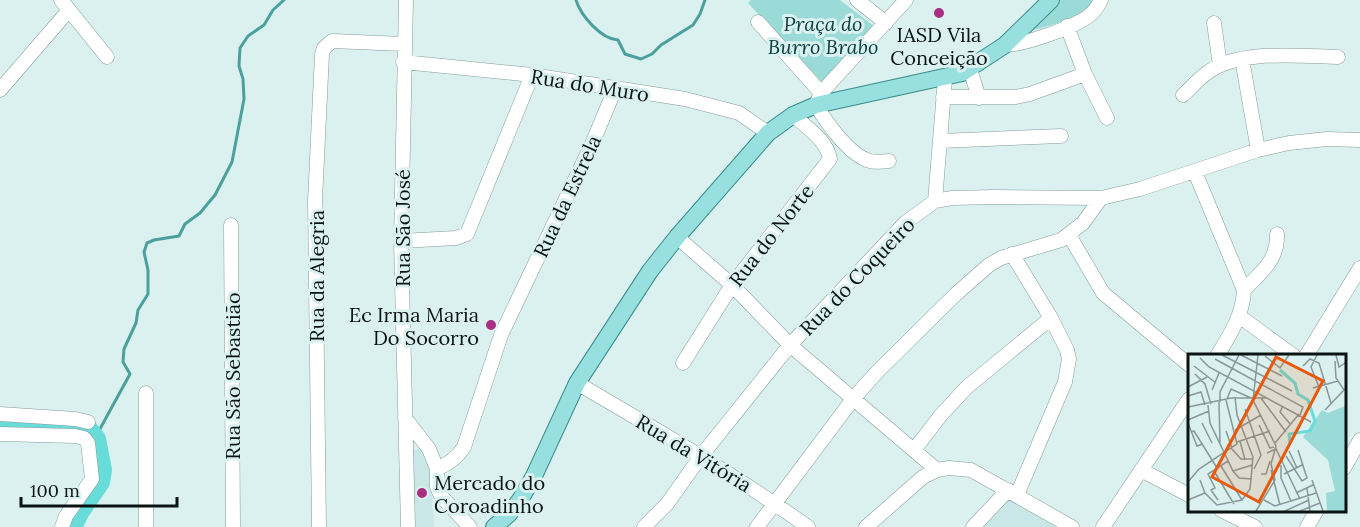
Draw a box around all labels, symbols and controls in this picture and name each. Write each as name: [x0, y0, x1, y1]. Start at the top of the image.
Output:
marker: IASD Vila Conceição: [932, 6, 946, 20]
park label: Praça do Burro Brabo: [768, 11, 878, 59]
place label: IASD Vila Conceição: [890, 22, 988, 70]
street label: Rua do Muro: [529, 63, 651, 107]
street label: Rua da Estrela: [528, 131, 606, 261]
street label: Rua São José: [390, 169, 415, 287]
street label: Rua do Norte: [723, 179, 819, 291]
street label: Rua da Alegria: [304, 210, 329, 342]
street label: Rua do Coqueiro: [794, 212, 920, 340]
street label: Rua São Sebastião: [220, 292, 245, 460]
place label: Ec Irma Maria Do Socorro: [349, 302, 479, 350]
marker: Ec Irma Maria Do Socorro: [484, 318, 498, 332]
inset map: [1188, 354, 1345, 512]
street label: Rua da Vitória: [632, 409, 756, 497]
scale bar: [21, 470, 177, 508]
place label: Mercado do Coroadinho: [434, 470, 545, 518]
text: 100 m: [30, 479, 80, 502]
marker: Mercado do Coroadinho: [415, 486, 429, 500]

